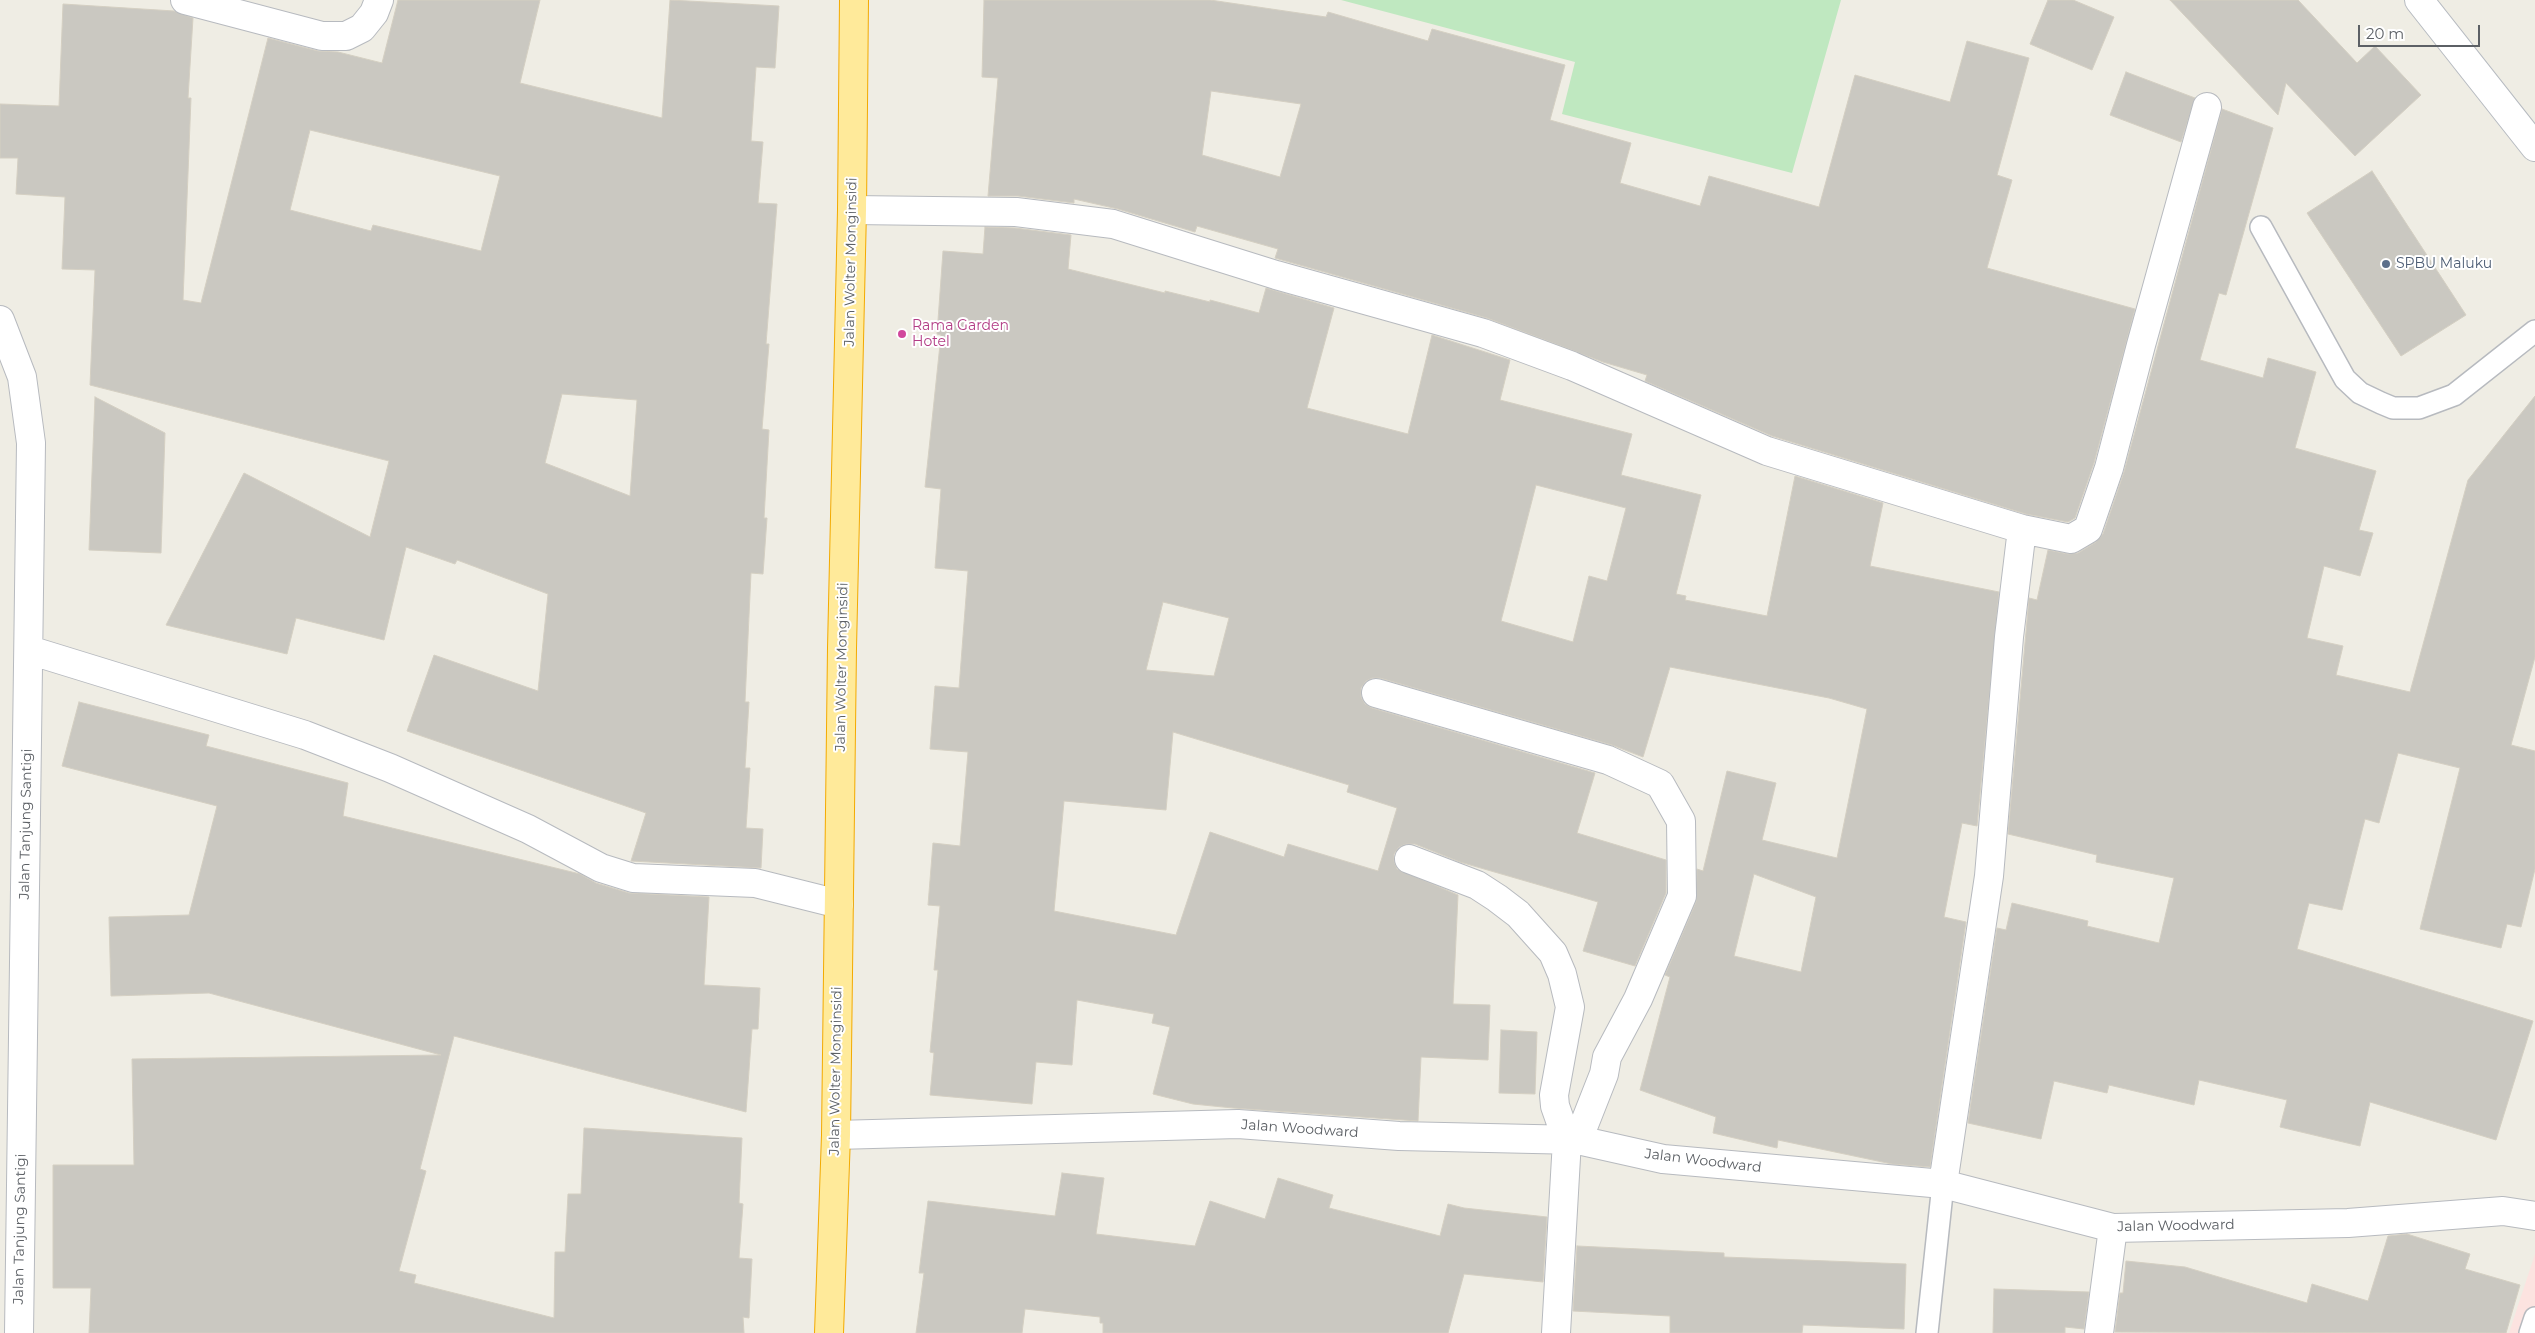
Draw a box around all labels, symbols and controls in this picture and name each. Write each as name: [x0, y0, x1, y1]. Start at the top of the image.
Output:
scale bar: [2360, 15, 2482, 47]
text: 20 m: [2366, 24, 2404, 43]
street label: Jalan Wolter Monginsidi: [841, 177, 861, 347]
place label: SPBU Maluku: [2396, 256, 2492, 272]
marker: SPBU Maluku: [2380, 258, 2392, 270]
place label: Rama Garden Hotel: [912, 318, 1009, 351]
marker: Rama Garden Hotel: [896, 328, 908, 340]
street label: Jalan Wolter Monginsidi: [832, 582, 852, 752]
street label: Jalan Tanjung Santigi: [16, 748, 36, 900]
street label: Jalan Wolter Monginsidi: [826, 986, 846, 1156]
street label: Jalan Woodward: [1241, 1117, 1359, 1141]
street label: Jalan Woodward: [1644, 1146, 1762, 1176]
street label: Jalan Tanjung Santigi: [10, 1153, 30, 1305]
street label: Jalan Woodward: [2117, 1217, 2235, 1235]

